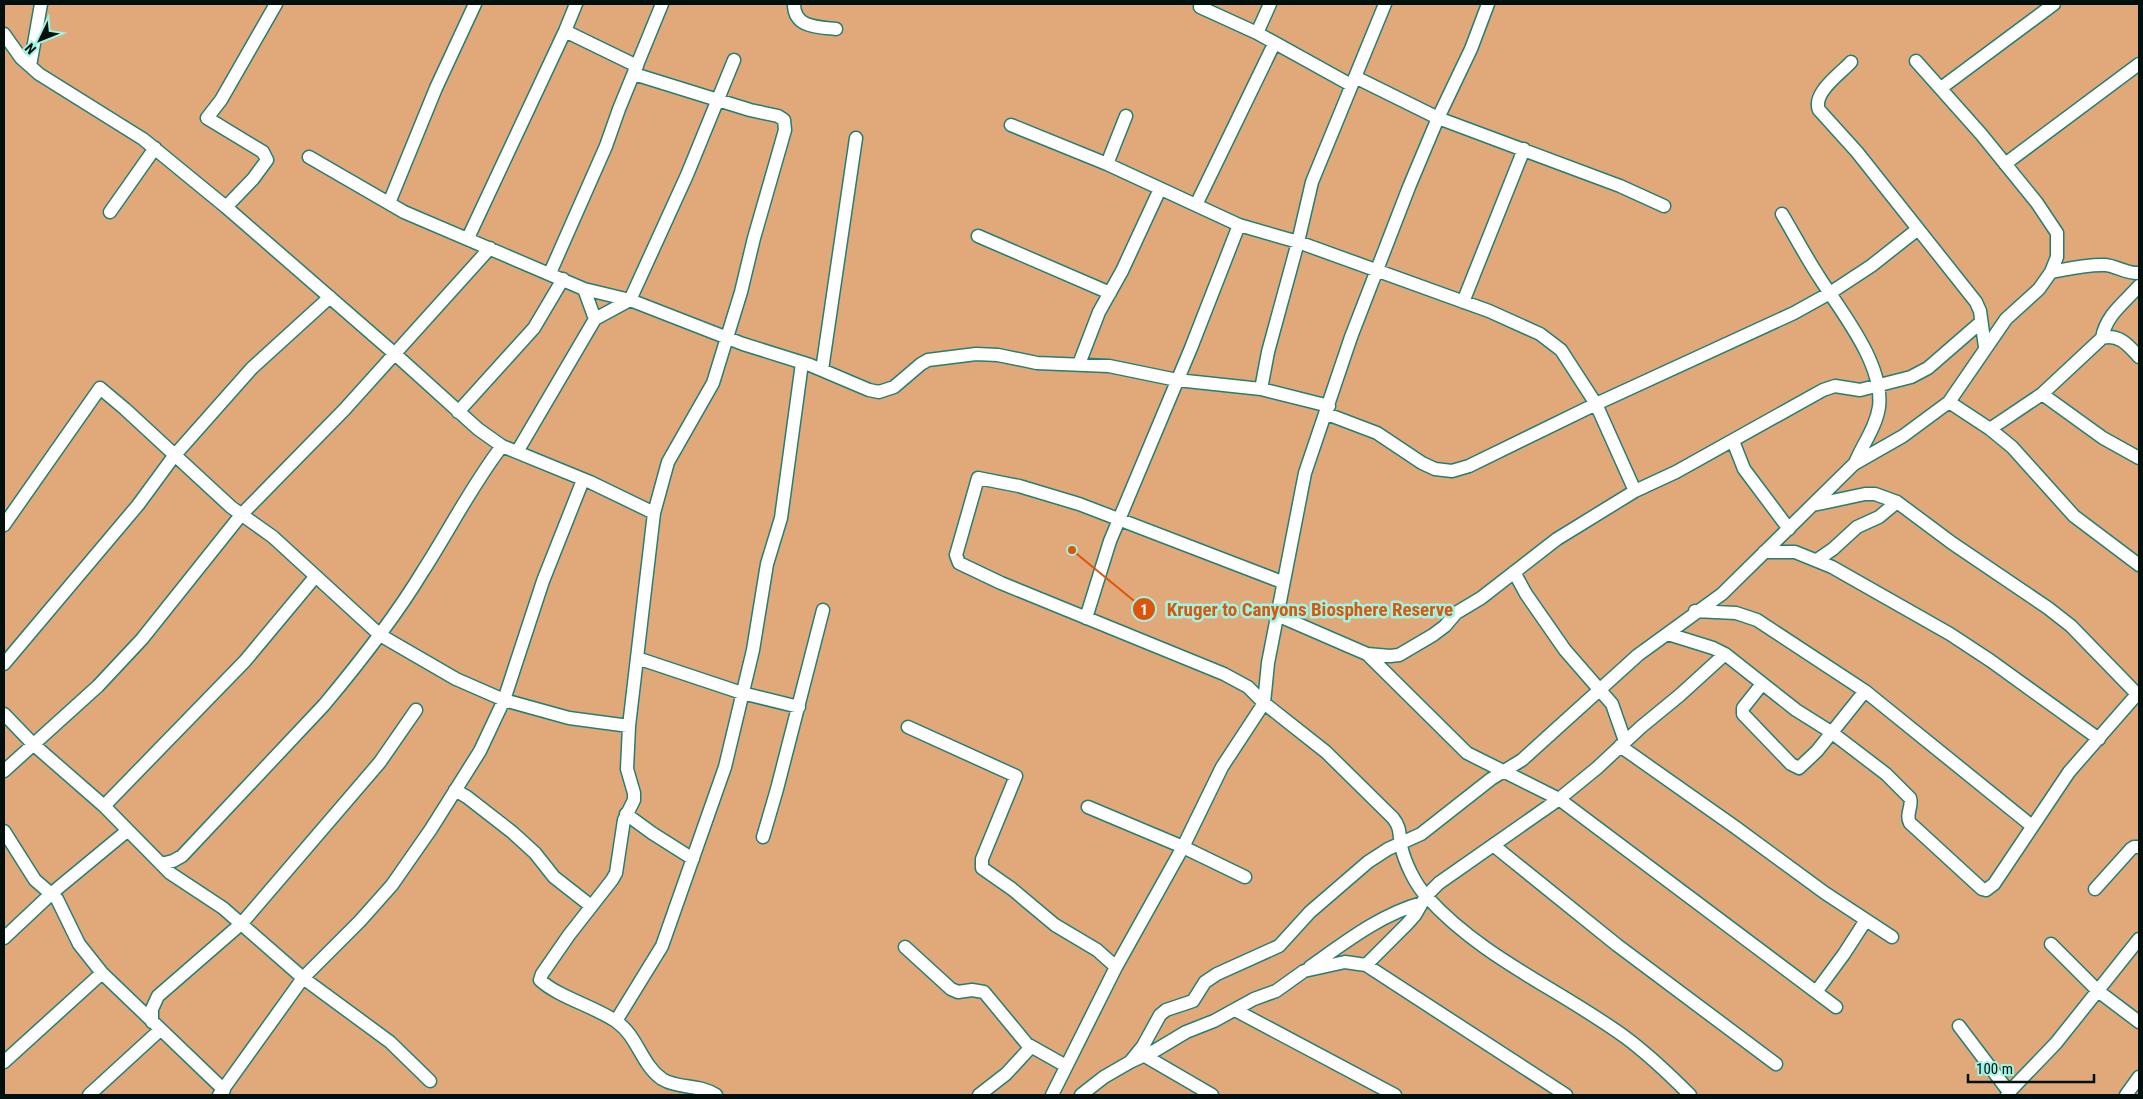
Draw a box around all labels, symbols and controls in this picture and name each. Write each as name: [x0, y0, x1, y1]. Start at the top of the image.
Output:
north arrow: [15, 15, 65, 65]
text: N: [22, 40, 39, 57]
callout: Kruger to Canyons Biosphere Reserve: [1131, 592, 1463, 626]
text: Kruger to Canyons Biosphere Reserve: [1167, 598, 1453, 621]
text: 1: [1140, 601, 1148, 619]
scale bar: [1968, 1052, 2094, 1084]
text: 100 m: [1976, 1060, 2013, 1078]

